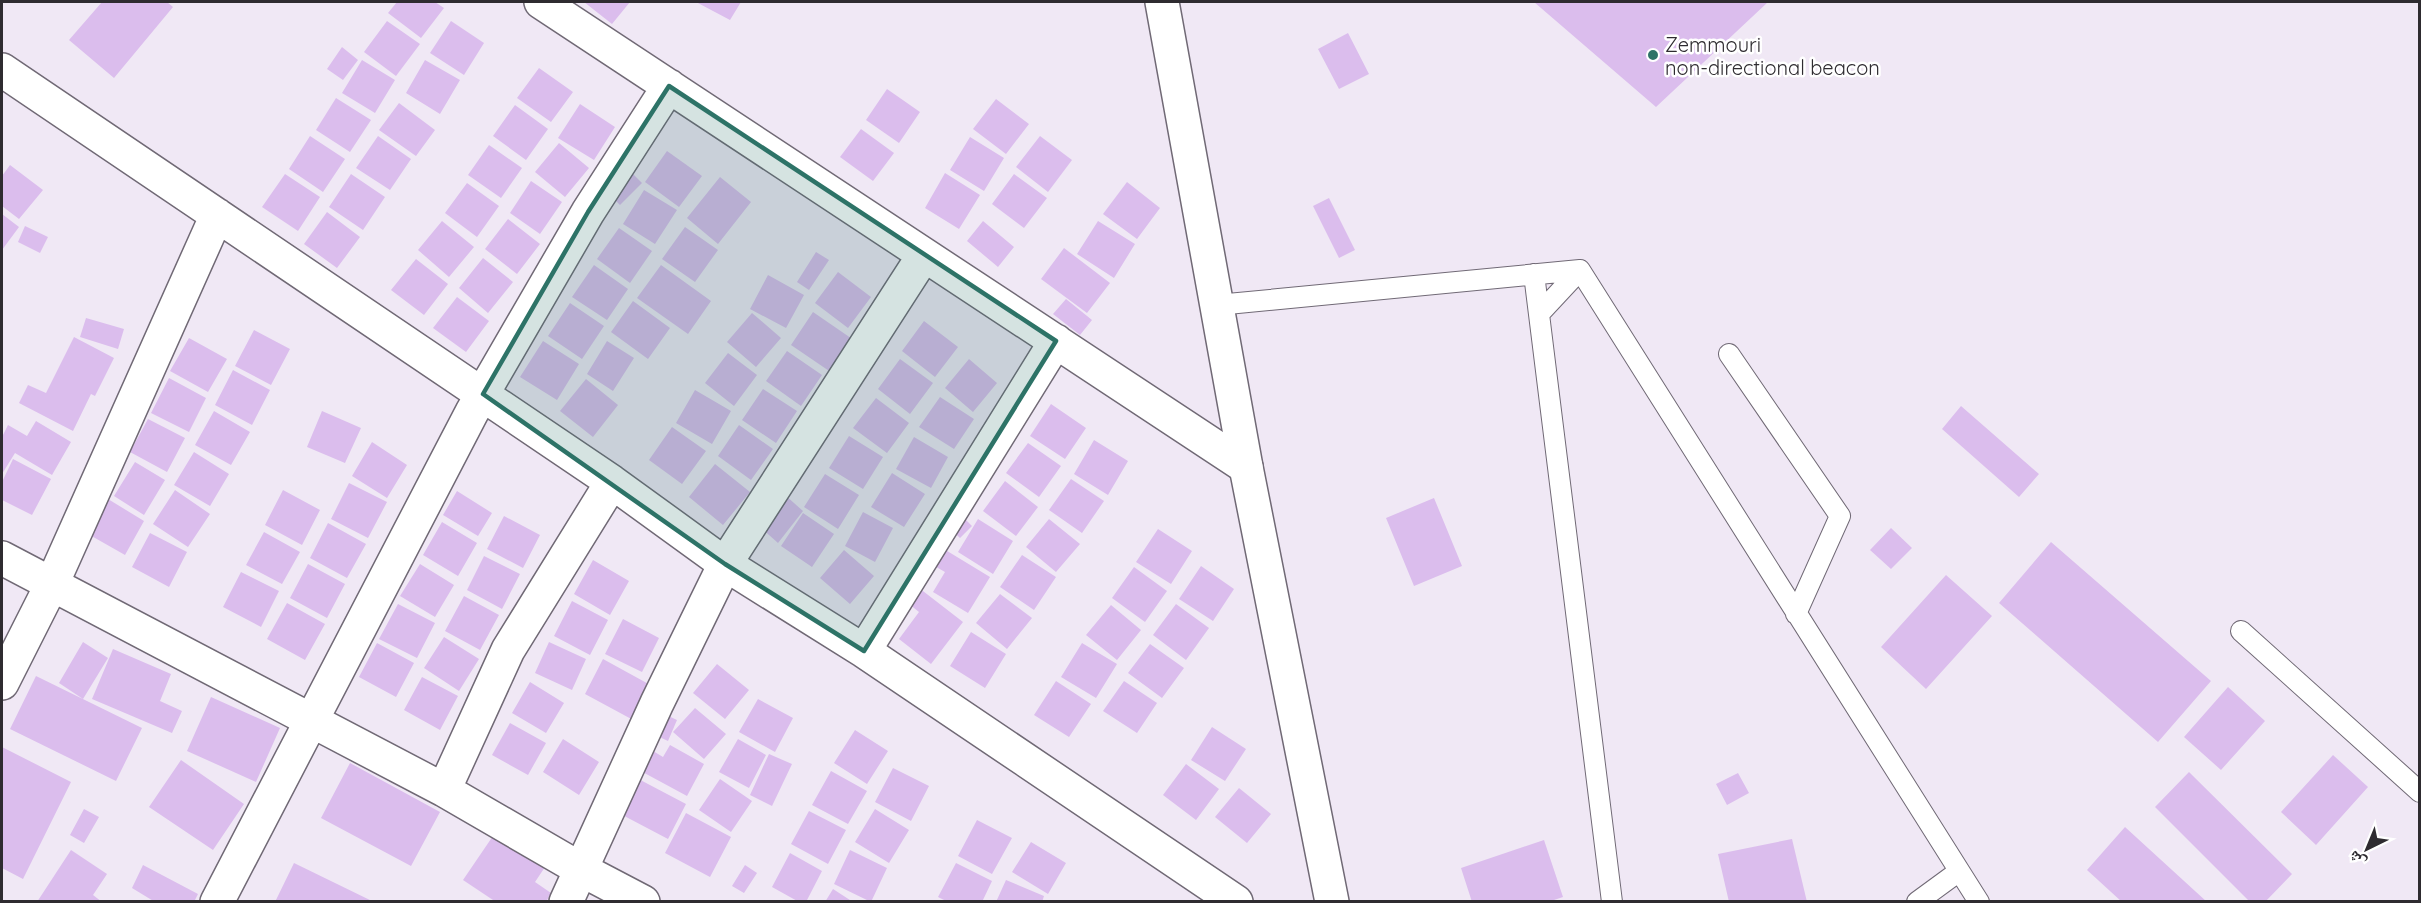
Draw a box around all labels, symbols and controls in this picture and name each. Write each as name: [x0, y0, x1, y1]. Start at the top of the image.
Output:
place label: Zemmouri non-directional beacon: [1665, 32, 1880, 80]
marker: Zemmouri non-directional beacon: [1646, 48, 1660, 62]
north arrow: [2337, 819, 2397, 879]
text: ش: [2344, 847, 2370, 873]

